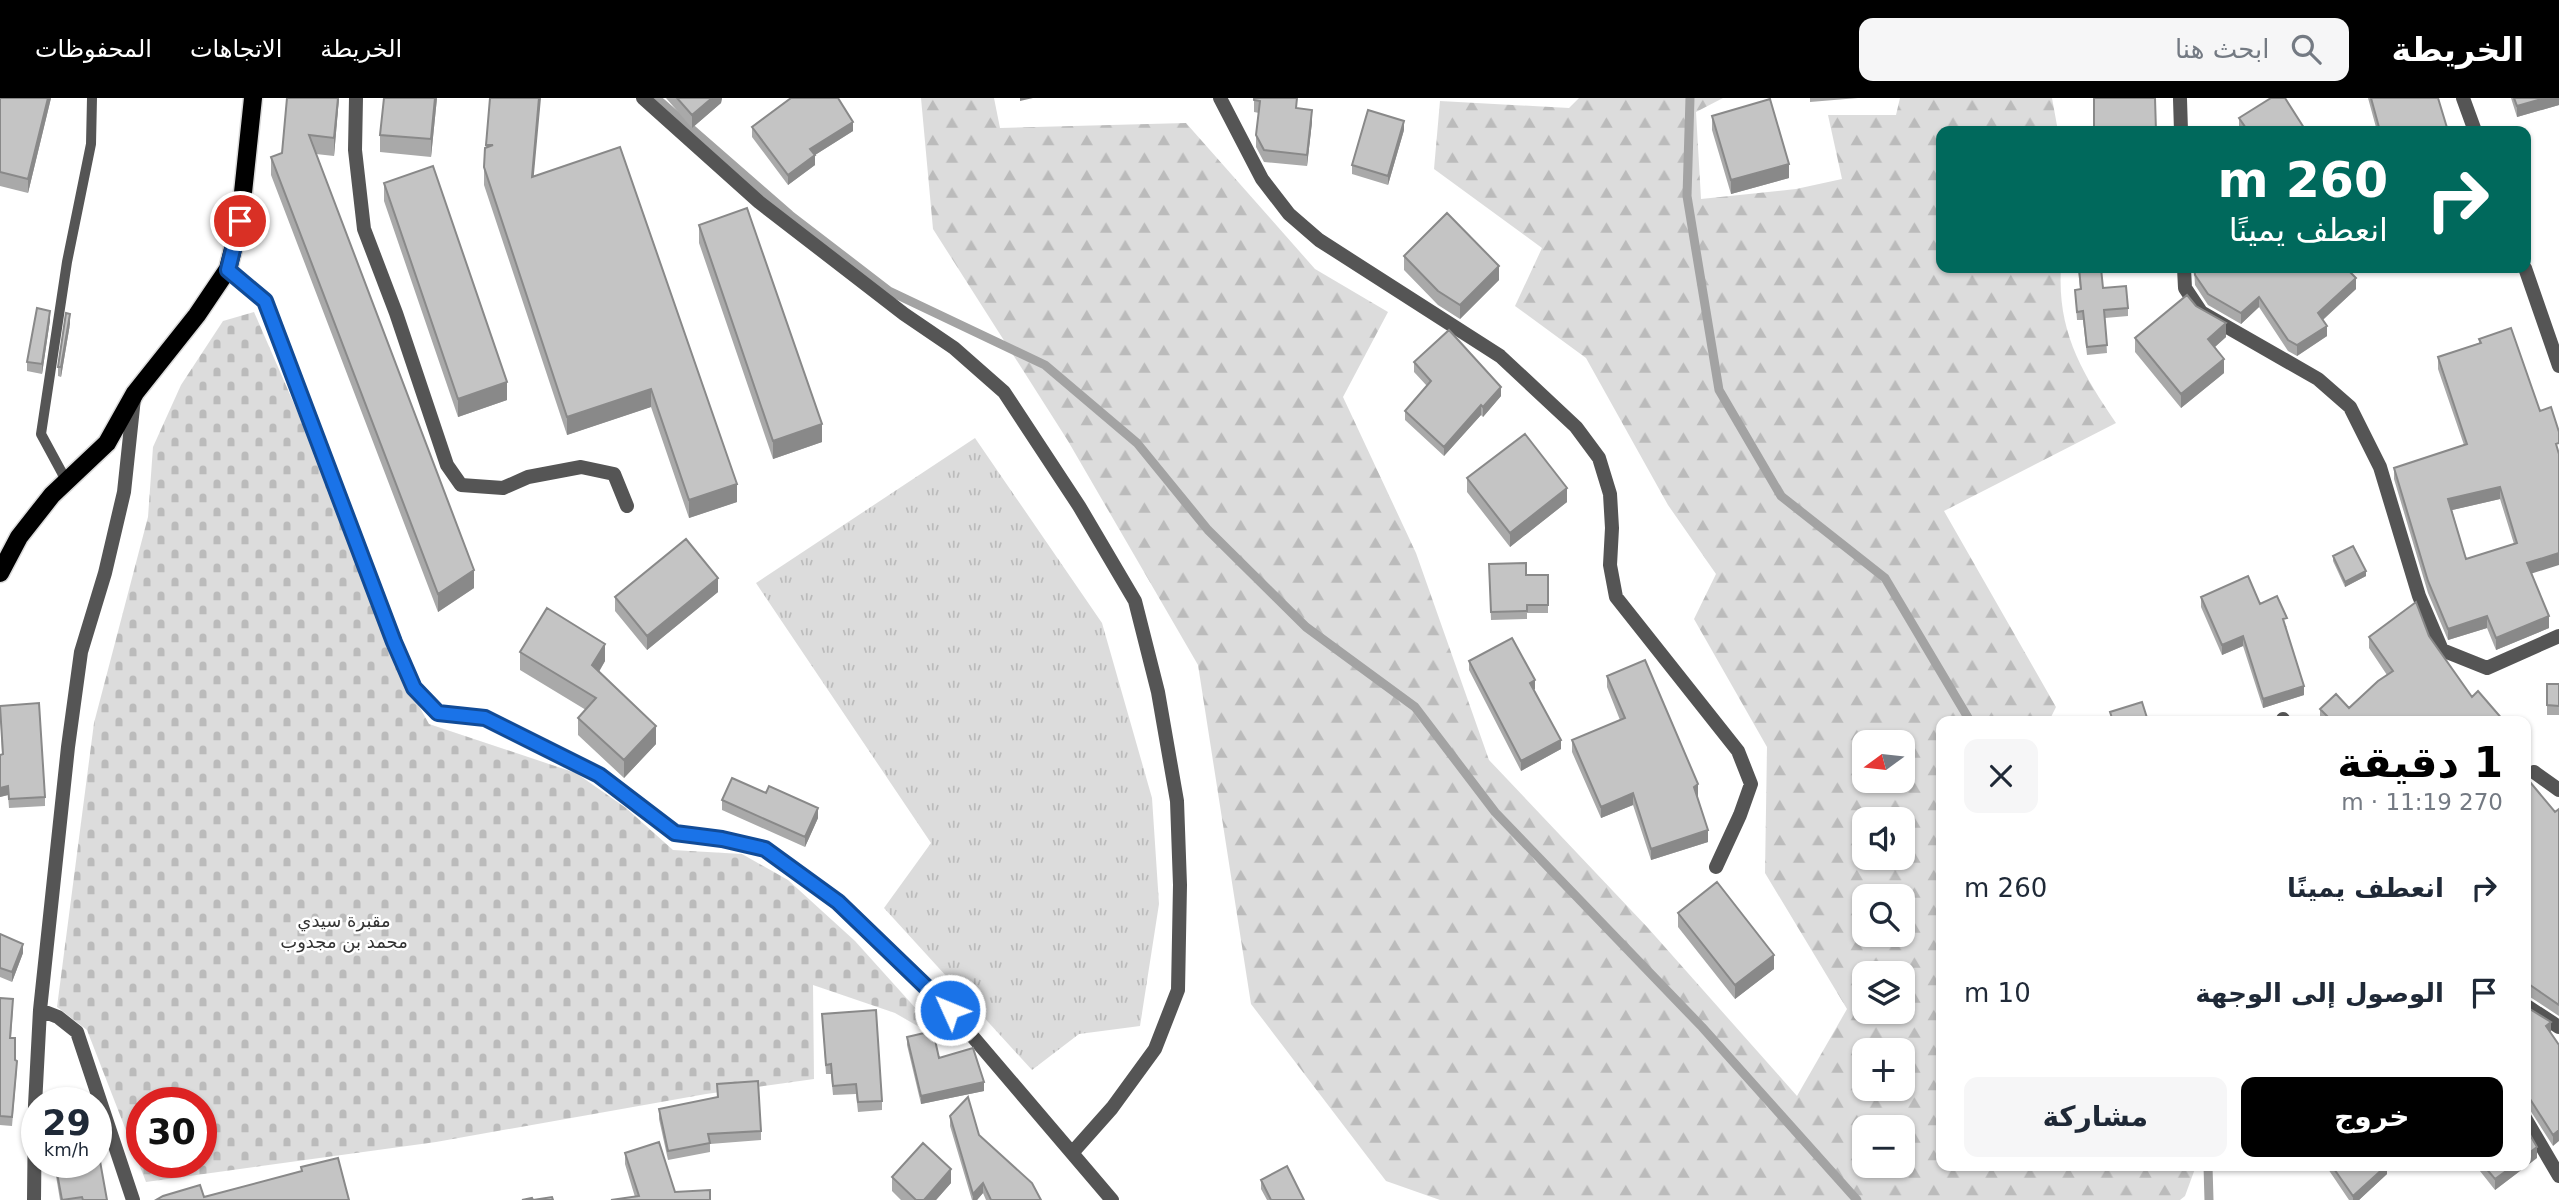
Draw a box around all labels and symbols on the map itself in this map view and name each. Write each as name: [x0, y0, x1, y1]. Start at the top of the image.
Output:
pin: [210, 191, 270, 251]
north arrow: [1852, 730, 1914, 793]
park label: مقبرة سيدي محمد بن مجدوب: [280, 910, 408, 953]
position arrow: [913, 973, 987, 1047]
speed limit sign: 30: [126, 1087, 217, 1178]

